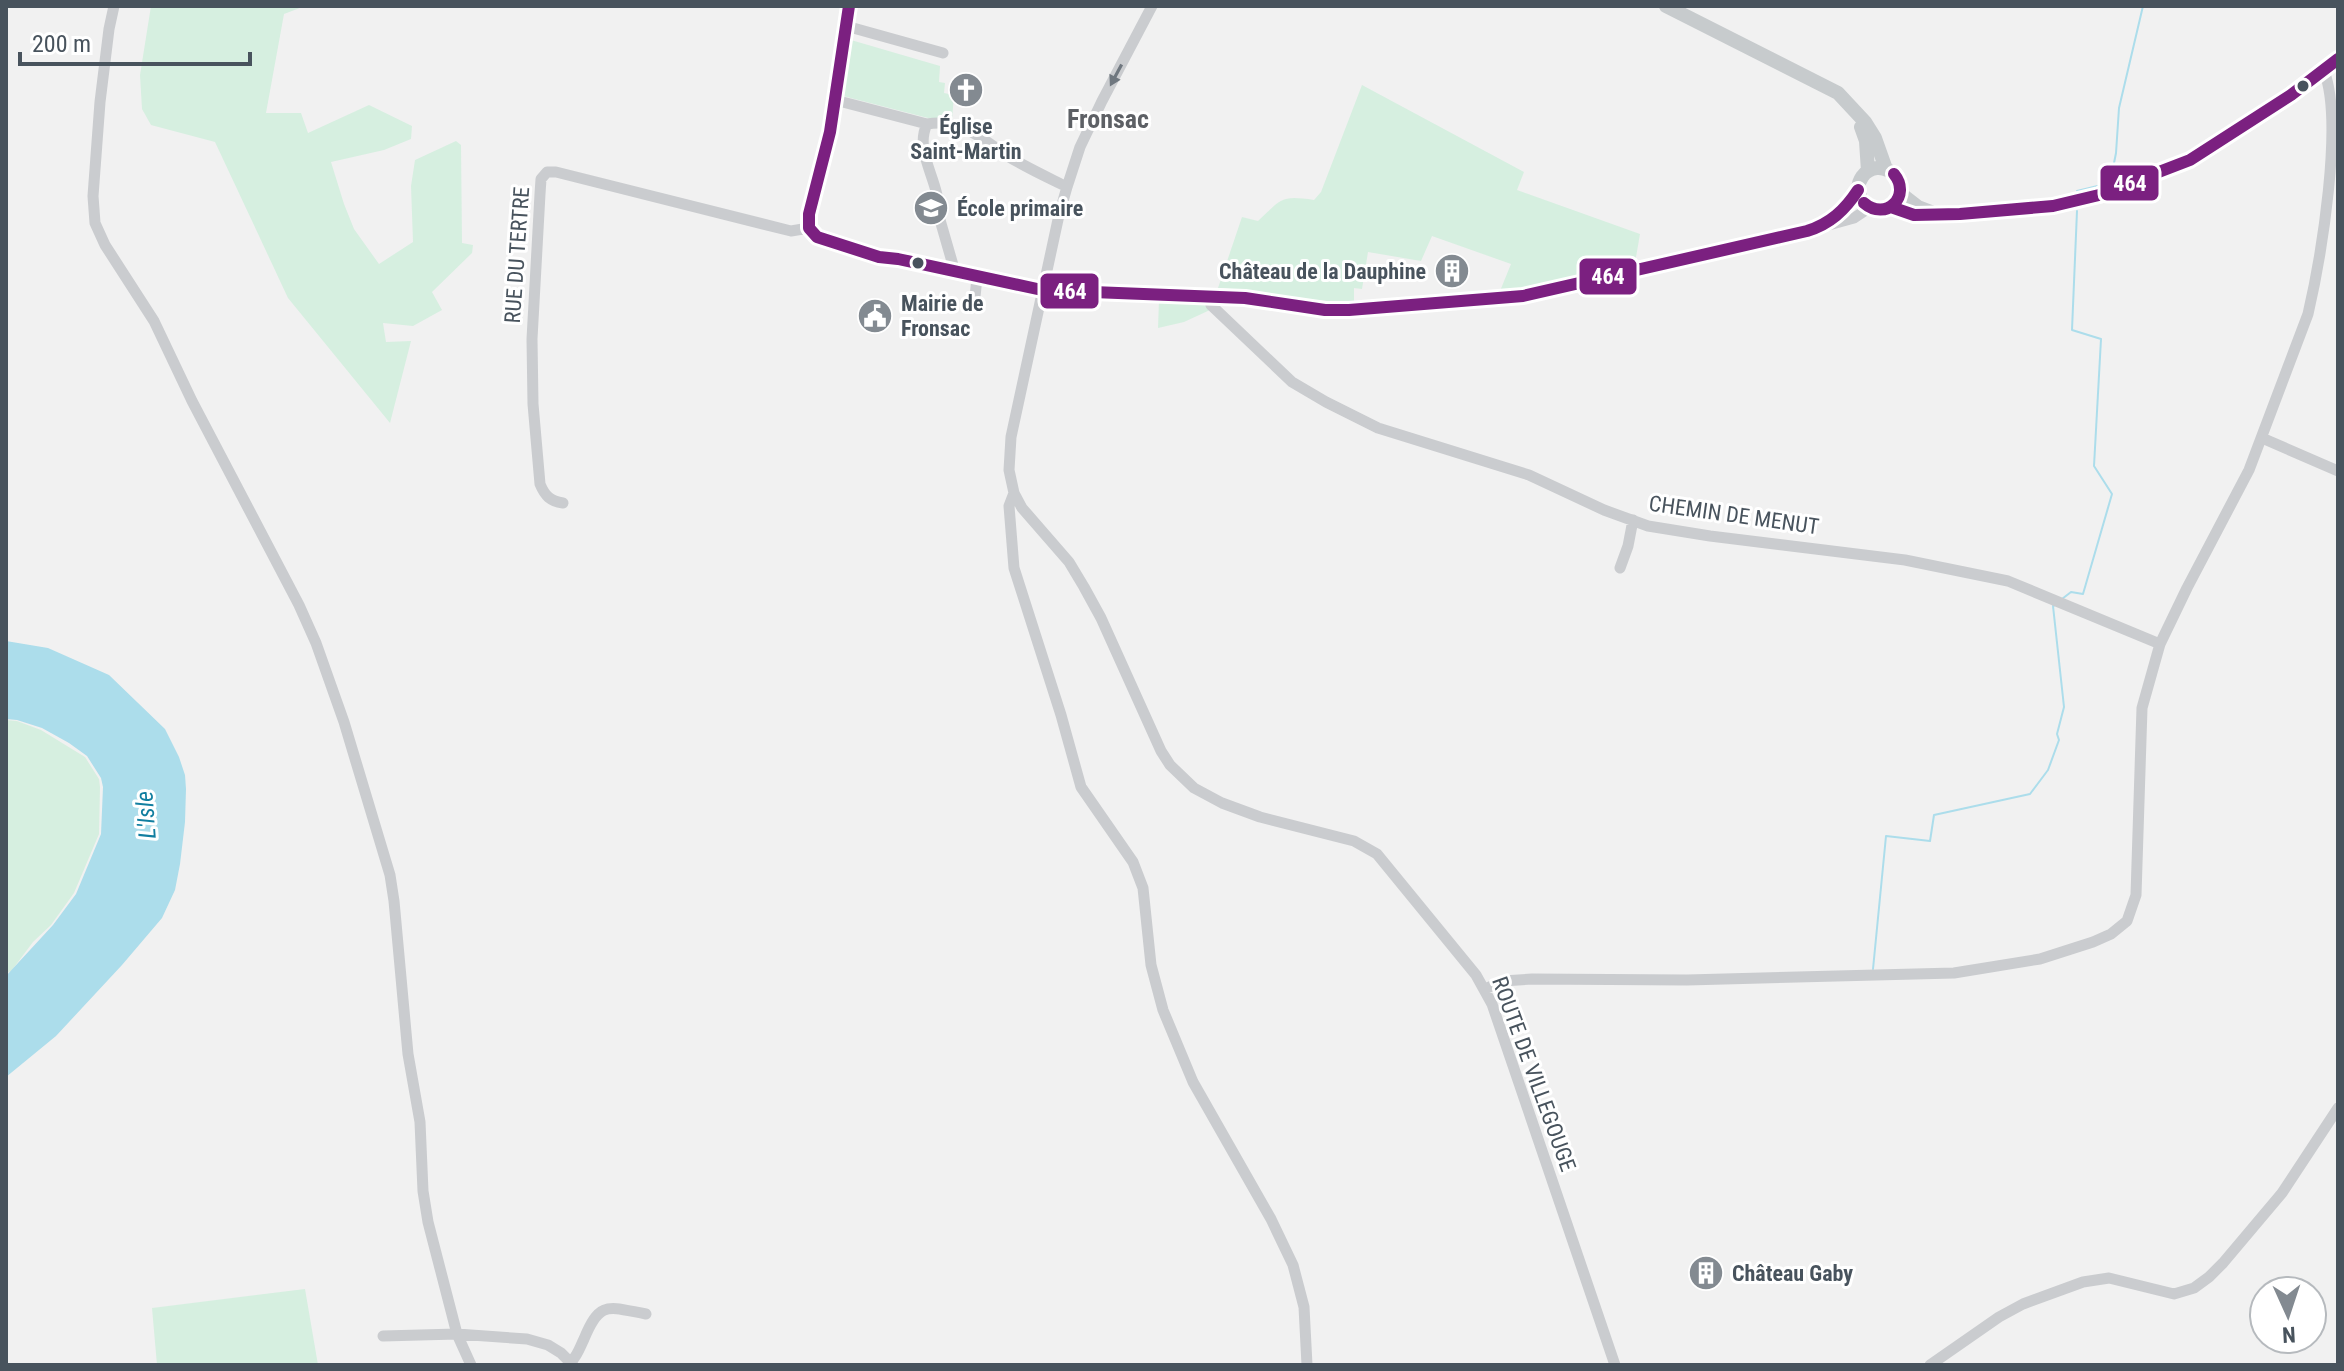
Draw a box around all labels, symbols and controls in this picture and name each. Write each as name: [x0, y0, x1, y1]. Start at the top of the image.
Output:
scale bar: [20, 16, 250, 66]
text: 200 m: [32, 30, 91, 58]
one-way arrow: [1109, 64, 1122, 87]
church icon: Église Saint-Martin: [947, 71, 985, 109]
unlabelled marker: [2295, 78, 2311, 94]
district label: Fronsac: [1067, 104, 1149, 134]
place label: Église Saint-Martin: [910, 114, 1022, 164]
line badge: 464: [2099, 164, 2160, 202]
text: 464: [2113, 171, 2147, 196]
street label: RUE DU TERTRE: [500, 186, 534, 324]
school or university icon: École primaire: [912, 189, 950, 227]
place label: École primaire: [957, 196, 1083, 221]
building icon: Château de la Dauphine: [1433, 252, 1471, 290]
unlabelled marker: [910, 255, 926, 271]
line badge: 464: [1578, 257, 1638, 296]
place label: Château de la Dauphine: [1219, 259, 1426, 284]
text: 464: [1591, 264, 1625, 289]
line badge: 464: [1039, 272, 1100, 310]
text: 464: [1053, 279, 1087, 304]
place label: Mairie de Fronsac: [901, 291, 983, 341]
public building icon: Mairie de Fronsac: [856, 297, 894, 335]
street label: CHEMIN DE MENUT: [1647, 491, 1821, 539]
water label: L'Isle: [130, 790, 162, 840]
street label: ROUTE DE VILLEGOUGE: [1487, 973, 1581, 1175]
building icon: Château Gaby: [1687, 1254, 1725, 1292]
place label: Château Gaby: [1732, 1261, 1853, 1286]
north arrow: [2248, 1275, 2328, 1355]
text: N: [2282, 1322, 2296, 1347]

